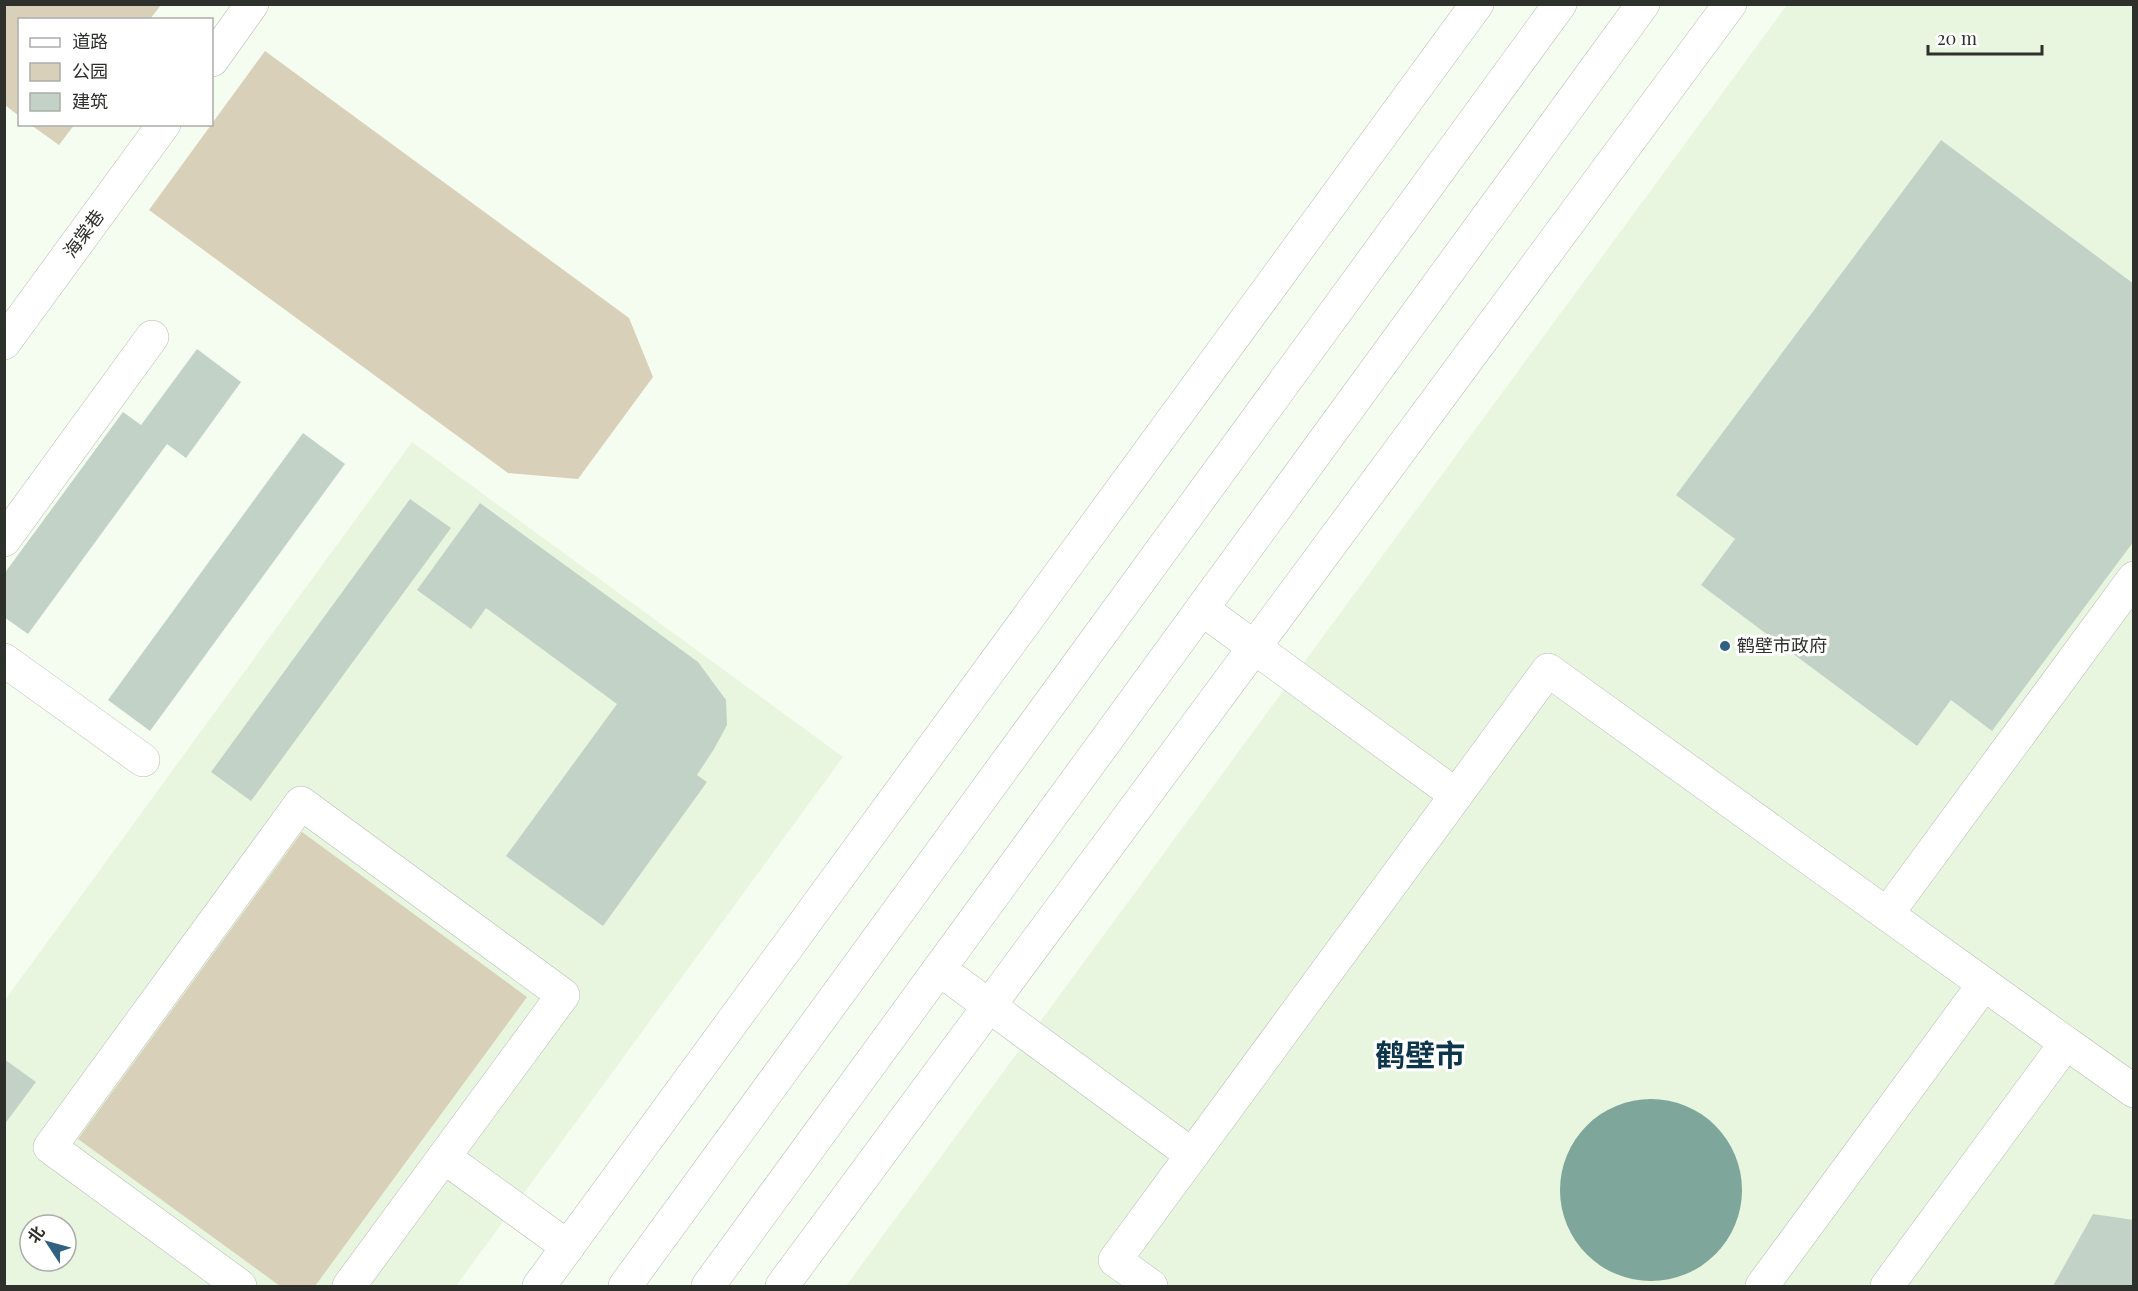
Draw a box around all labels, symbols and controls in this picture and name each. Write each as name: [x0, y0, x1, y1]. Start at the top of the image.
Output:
legend: [18, 18, 213, 126]
scale bar: [1928, 18, 2042, 56]
text: 20 m: [1937, 26, 1977, 50]
text: 道路: [72, 29, 108, 53]
text: 公园: [72, 59, 108, 83]
text: 建筑: [72, 89, 108, 113]
street label: 海棠巷: [58, 205, 109, 262]
place label: 鹤壁市政府: [1737, 633, 1827, 657]
marker: 鹤壁市政府: [1718, 639, 1732, 653]
district label: 鹤壁市: [1375, 1034, 1465, 1074]
north arrow: [18, 1213, 78, 1273]
text: 北: [22, 1221, 49, 1247]

